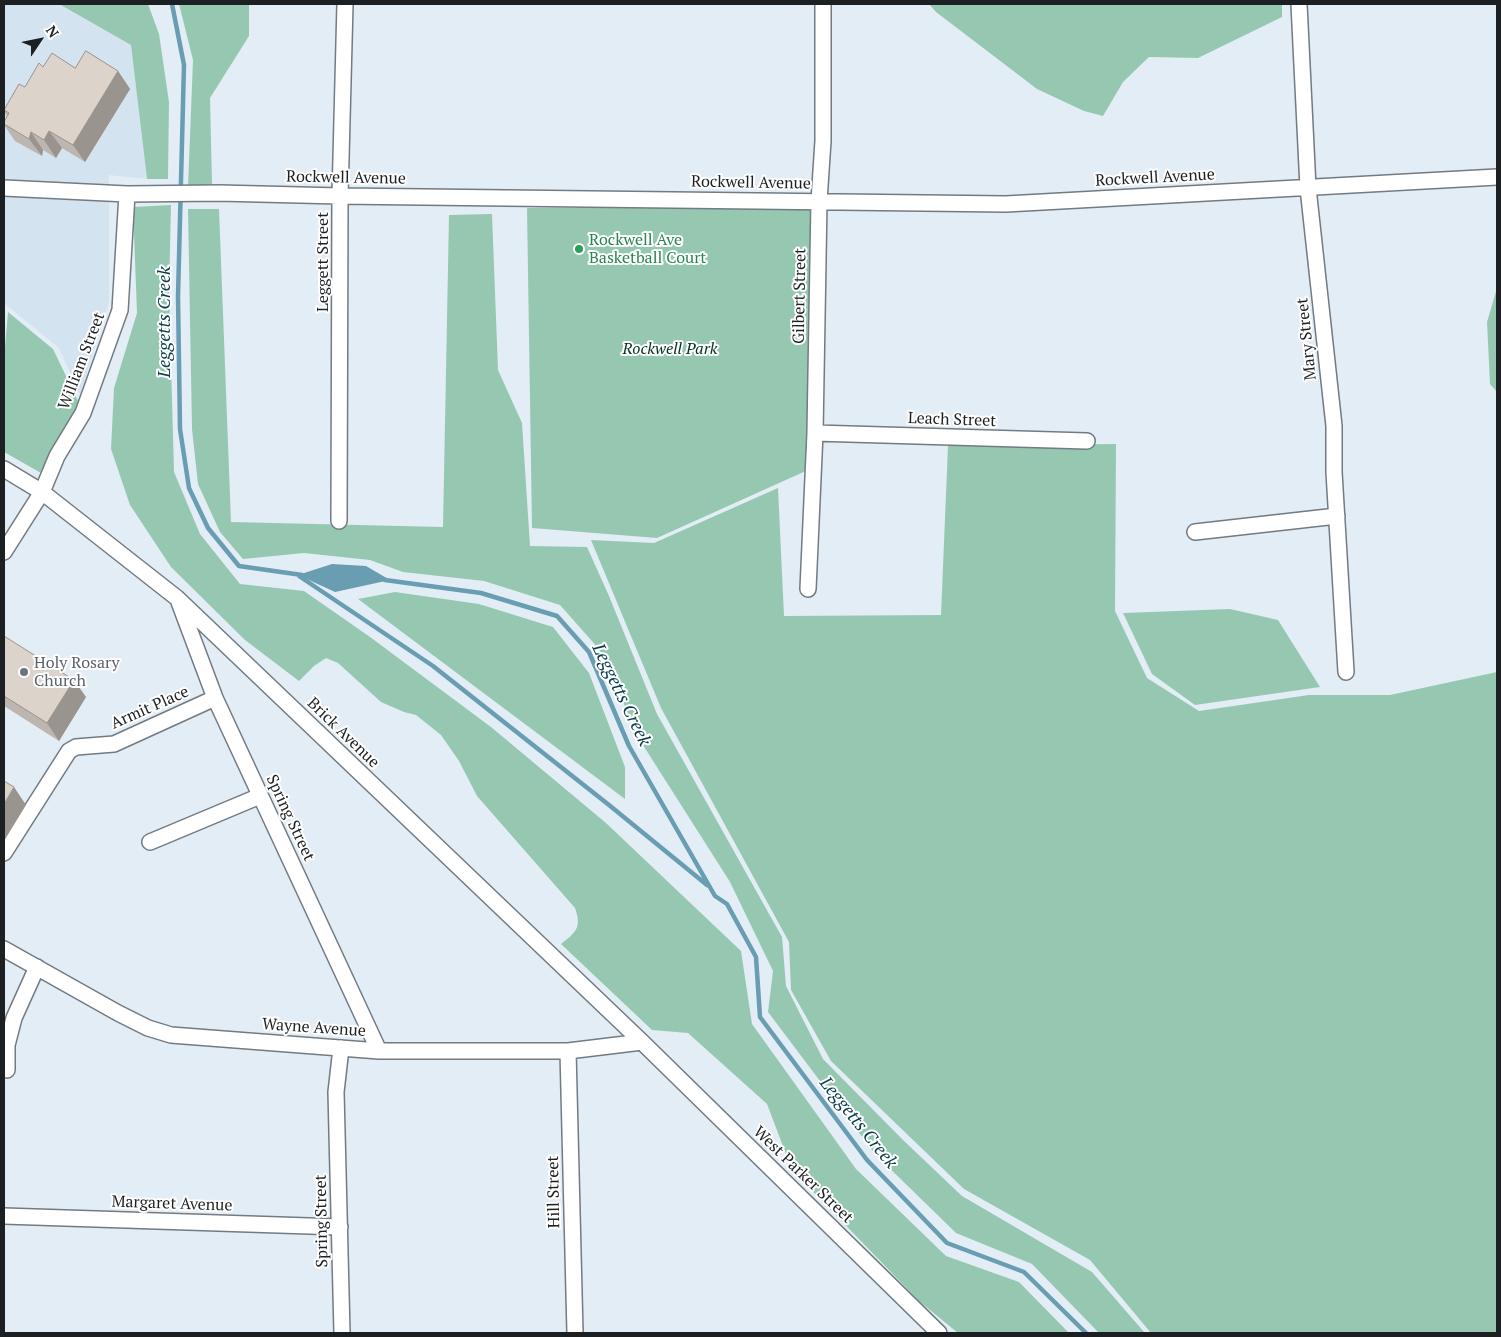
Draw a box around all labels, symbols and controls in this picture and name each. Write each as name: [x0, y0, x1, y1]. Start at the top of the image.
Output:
north arrow: [15, 15, 65, 65]
text: N: [42, 22, 64, 41]
street label: Rockwell Avenue: [1095, 165, 1215, 191]
street label: Rockwell Avenue: [286, 167, 406, 189]
street label: Rockwell Avenue: [691, 172, 811, 194]
street label: Leggett Street: [313, 212, 333, 312]
place label: Rockwell Ave Basketball Court: [589, 230, 706, 268]
marker: Rockwell Ave Basketball Court: [573, 243, 585, 255]
street label: Gilbert Street: [790, 248, 810, 344]
water label: Leggetts Creek: [154, 266, 176, 378]
street label: Mary Street: [1293, 297, 1321, 381]
street label: William Street: [55, 310, 109, 412]
park label: Rockwell Park: [622, 339, 718, 359]
street label: Leach Street: [908, 409, 996, 431]
water label: Leggetts Creek: [587, 640, 655, 750]
place label: Holy Rosary Church: [34, 653, 120, 691]
marker: Holy Rosary Church: [18, 666, 30, 678]
street label: Armit Place: [108, 682, 192, 734]
street label: Brick Avenue: [303, 694, 383, 772]
street label: Spring Street: [262, 772, 318, 864]
street label: Wayne Avenue: [262, 1015, 366, 1041]
water label: Leggetts Creek: [815, 1073, 901, 1173]
street label: West Parker Street: [749, 1122, 857, 1228]
street label: Hill Street: [544, 1156, 564, 1228]
street label: Spring Street: [312, 1174, 332, 1268]
street label: Margaret Avenue: [111, 1192, 233, 1216]

